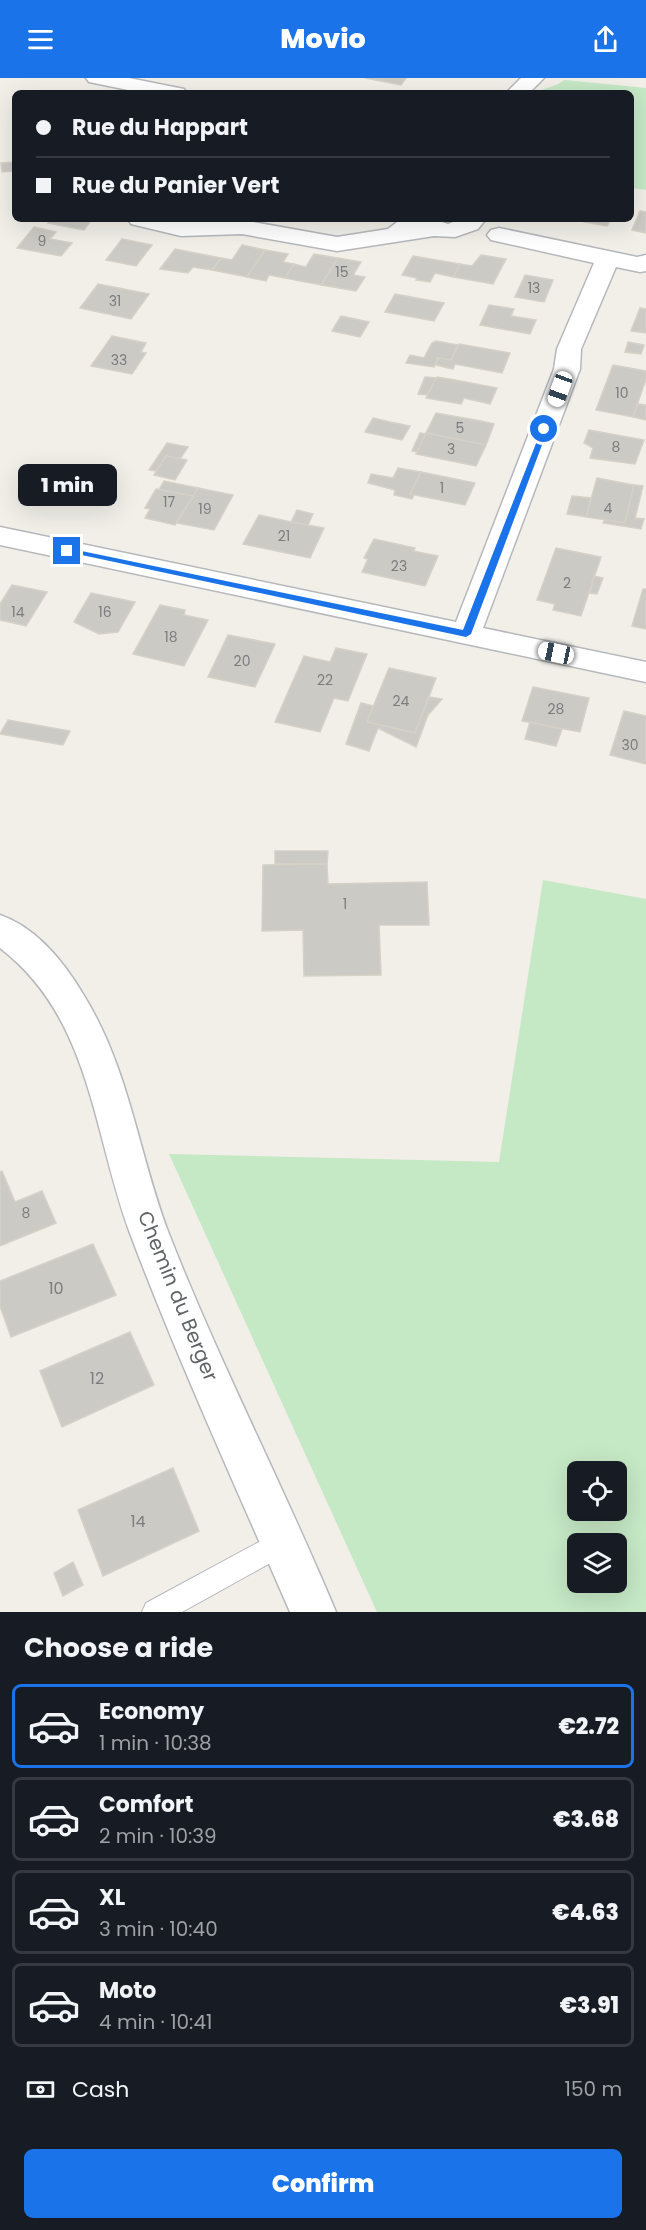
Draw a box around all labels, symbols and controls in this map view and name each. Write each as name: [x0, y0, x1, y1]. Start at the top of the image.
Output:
text: Movio: [280, 20, 366, 57]
icon: menu: [24, 23, 57, 56]
icon: share: [589, 23, 622, 56]
text: Rue du Happart: [72, 112, 248, 143]
text: Rue du Panier Vert: [72, 170, 279, 201]
house number: 9: [38, 231, 46, 251]
house number: 15: [335, 262, 349, 282]
house number: 13: [528, 278, 540, 298]
house number: 31: [109, 291, 121, 311]
house number: 33: [111, 350, 127, 370]
car: [545, 369, 575, 409]
house number: 10: [615, 383, 629, 403]
route start: [530, 415, 557, 442]
house number: 5: [456, 418, 464, 438]
house number: 8: [612, 437, 621, 457]
house number: 3: [447, 439, 455, 459]
callout: 1 min: [17, 464, 116, 506]
text: 1 min: [41, 471, 94, 499]
house number: 1: [440, 478, 444, 498]
house number: 17: [163, 492, 175, 512]
house number: 4: [604, 498, 613, 518]
house number: 19: [198, 499, 212, 519]
house number: 21: [278, 526, 290, 546]
route end: [53, 537, 80, 564]
house number: 23: [391, 556, 407, 576]
house number: 2: [563, 573, 571, 593]
house number: 14: [11, 602, 25, 622]
house number: 16: [98, 602, 112, 622]
house number: 18: [164, 627, 178, 647]
car: [537, 640, 575, 666]
house number: 20: [234, 651, 250, 671]
house number: 22: [317, 670, 333, 690]
house number: 24: [393, 691, 410, 711]
house number: 28: [548, 699, 565, 719]
house number: 30: [621, 735, 639, 755]
house number: 1: [343, 894, 347, 914]
house number: 8: [22, 1203, 31, 1223]
street label: Chemin du Berger: [131, 1207, 225, 1385]
house number: 10: [48, 1277, 64, 1300]
house number: 12: [90, 1367, 104, 1390]
map controls: [567, 1461, 627, 1593]
button: locate: [567, 1461, 627, 1521]
house number: 14: [130, 1510, 146, 1533]
button: layers: [567, 1533, 627, 1593]
text: Choose a ride: [24, 1629, 213, 1666]
text: Economy: [99, 1696, 204, 1727]
icon: car: [27, 1699, 81, 1753]
text: €2.72: [558, 1711, 619, 1742]
text: 1 min · 10:38: [99, 1729, 212, 1757]
text: Comfort: [99, 1789, 193, 1820]
icon: car: [27, 1792, 81, 1846]
text: €3.68: [553, 1804, 619, 1835]
text: 2 min · 10:39: [99, 1822, 217, 1850]
text: XL: [99, 1882, 125, 1913]
icon: car: [27, 1885, 81, 1939]
text: €4.63: [552, 1897, 619, 1928]
text: 3 min · 10:40: [99, 1915, 218, 1943]
text: Moto: [99, 1975, 156, 2006]
icon: car: [27, 1978, 81, 2032]
text: €3.91: [560, 1990, 619, 2021]
text: 4 min · 10:41: [99, 2008, 212, 2036]
icon: cash: [24, 2073, 57, 2106]
text: Cash: [72, 2074, 129, 2105]
text: 150 m: [565, 2075, 622, 2103]
button: Confirm: [24, 2149, 622, 2218]

